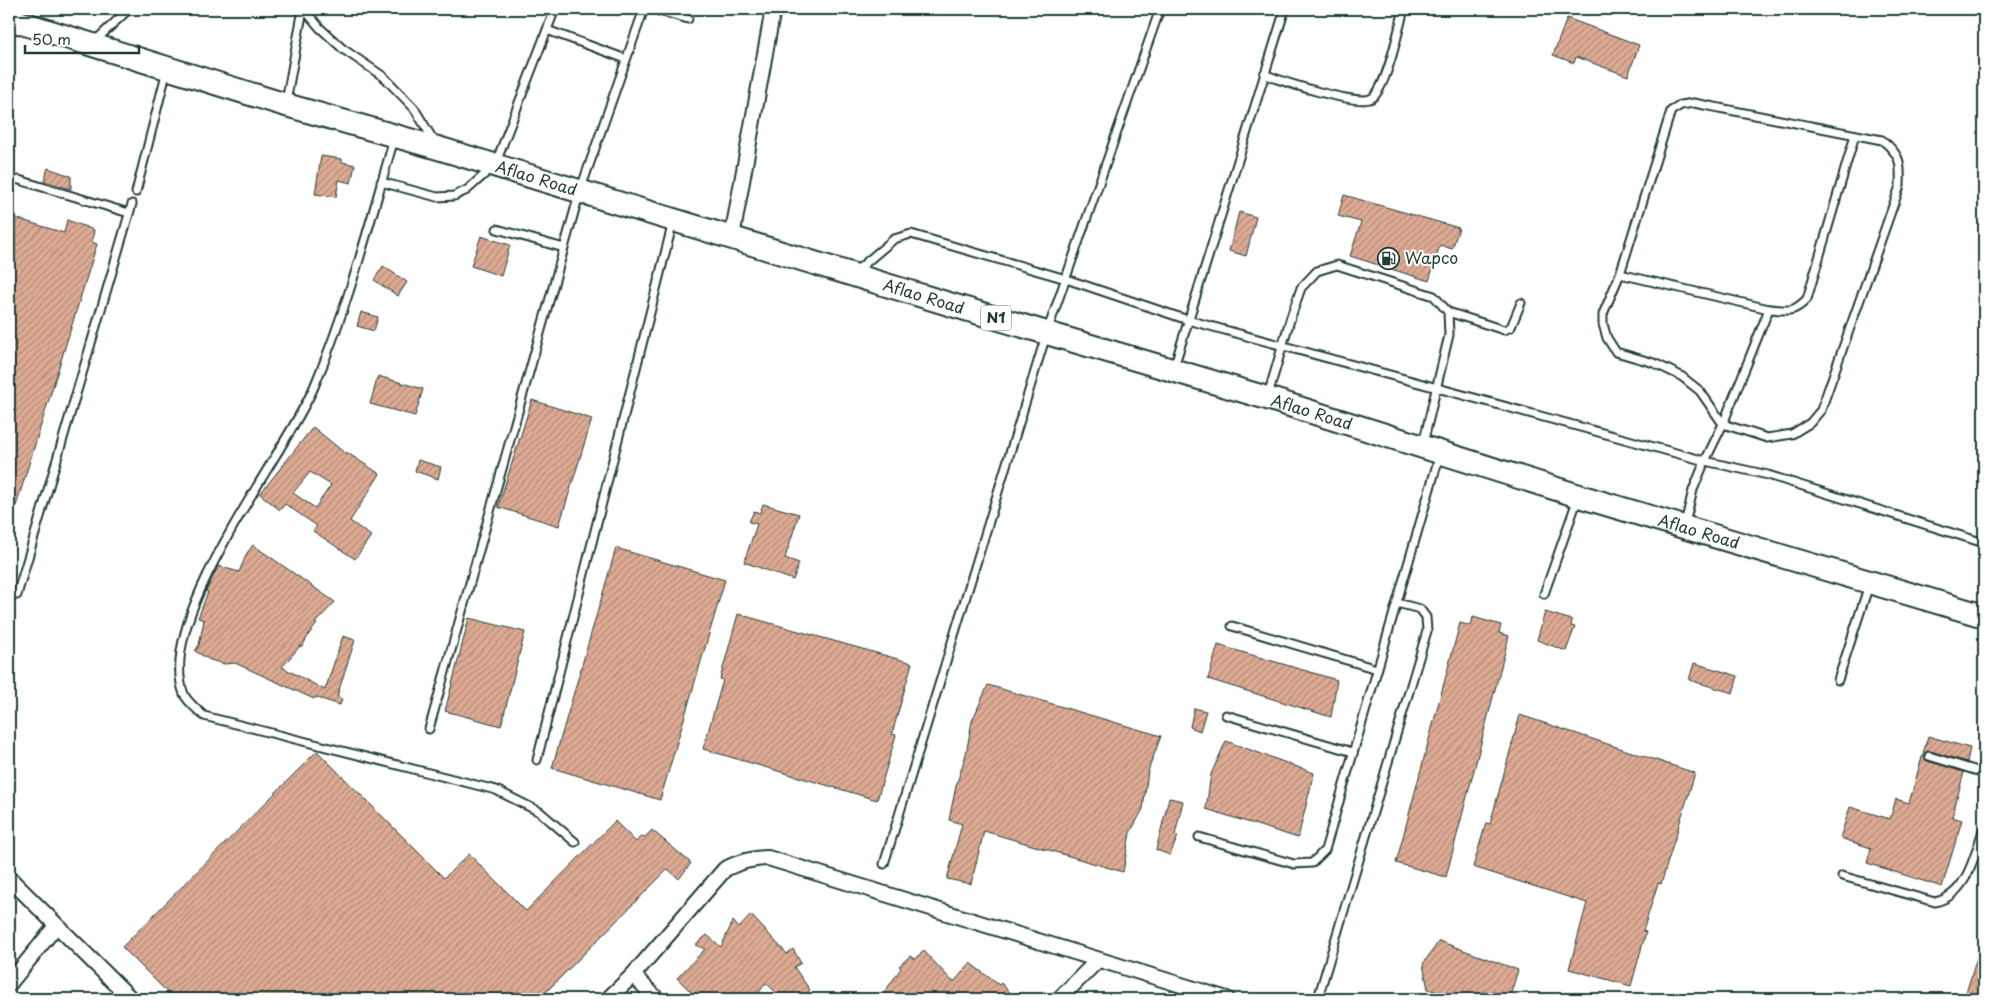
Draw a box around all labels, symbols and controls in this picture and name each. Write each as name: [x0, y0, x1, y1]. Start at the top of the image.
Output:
scale bar: [25, 22, 139, 54]
text: 50 m: [32, 27, 71, 50]
street label: Aflao Road: [493, 153, 580, 201]
place label: Wapco: [1405, 245, 1458, 269]
fuel station icon: Wapco: [1377, 246, 1401, 270]
street label: Aflao Road: [880, 272, 968, 319]
road number: N1: [981, 306, 1011, 330]
street label: Aflao Road: [1269, 387, 1356, 435]
street label: Aflao Road: [1656, 507, 1743, 554]

